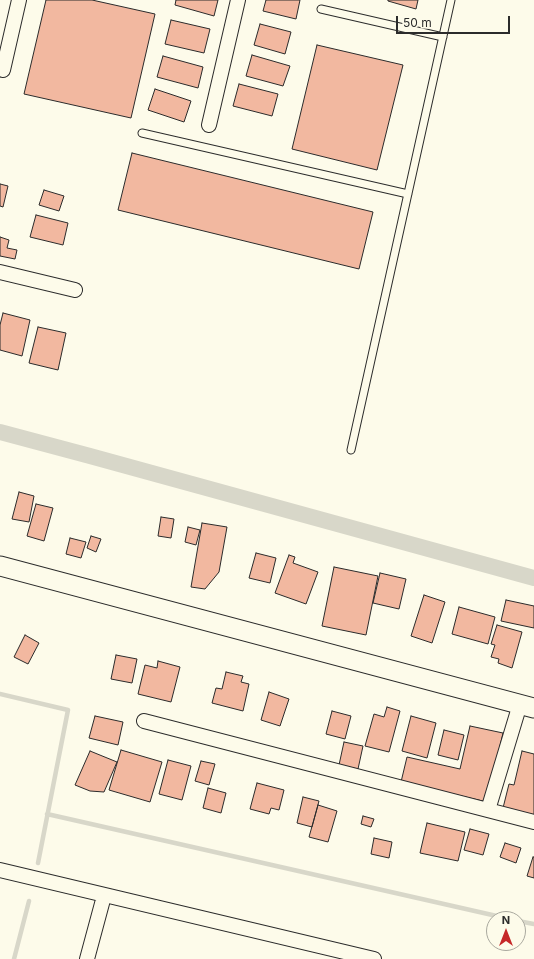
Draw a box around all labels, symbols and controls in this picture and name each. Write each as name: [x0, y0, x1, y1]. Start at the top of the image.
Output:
scale bar: [398, 8, 512, 34]
text: 50 m: [403, 15, 432, 30]
north arrow: [486, 911, 526, 951]
text: N: [502, 913, 510, 927]

